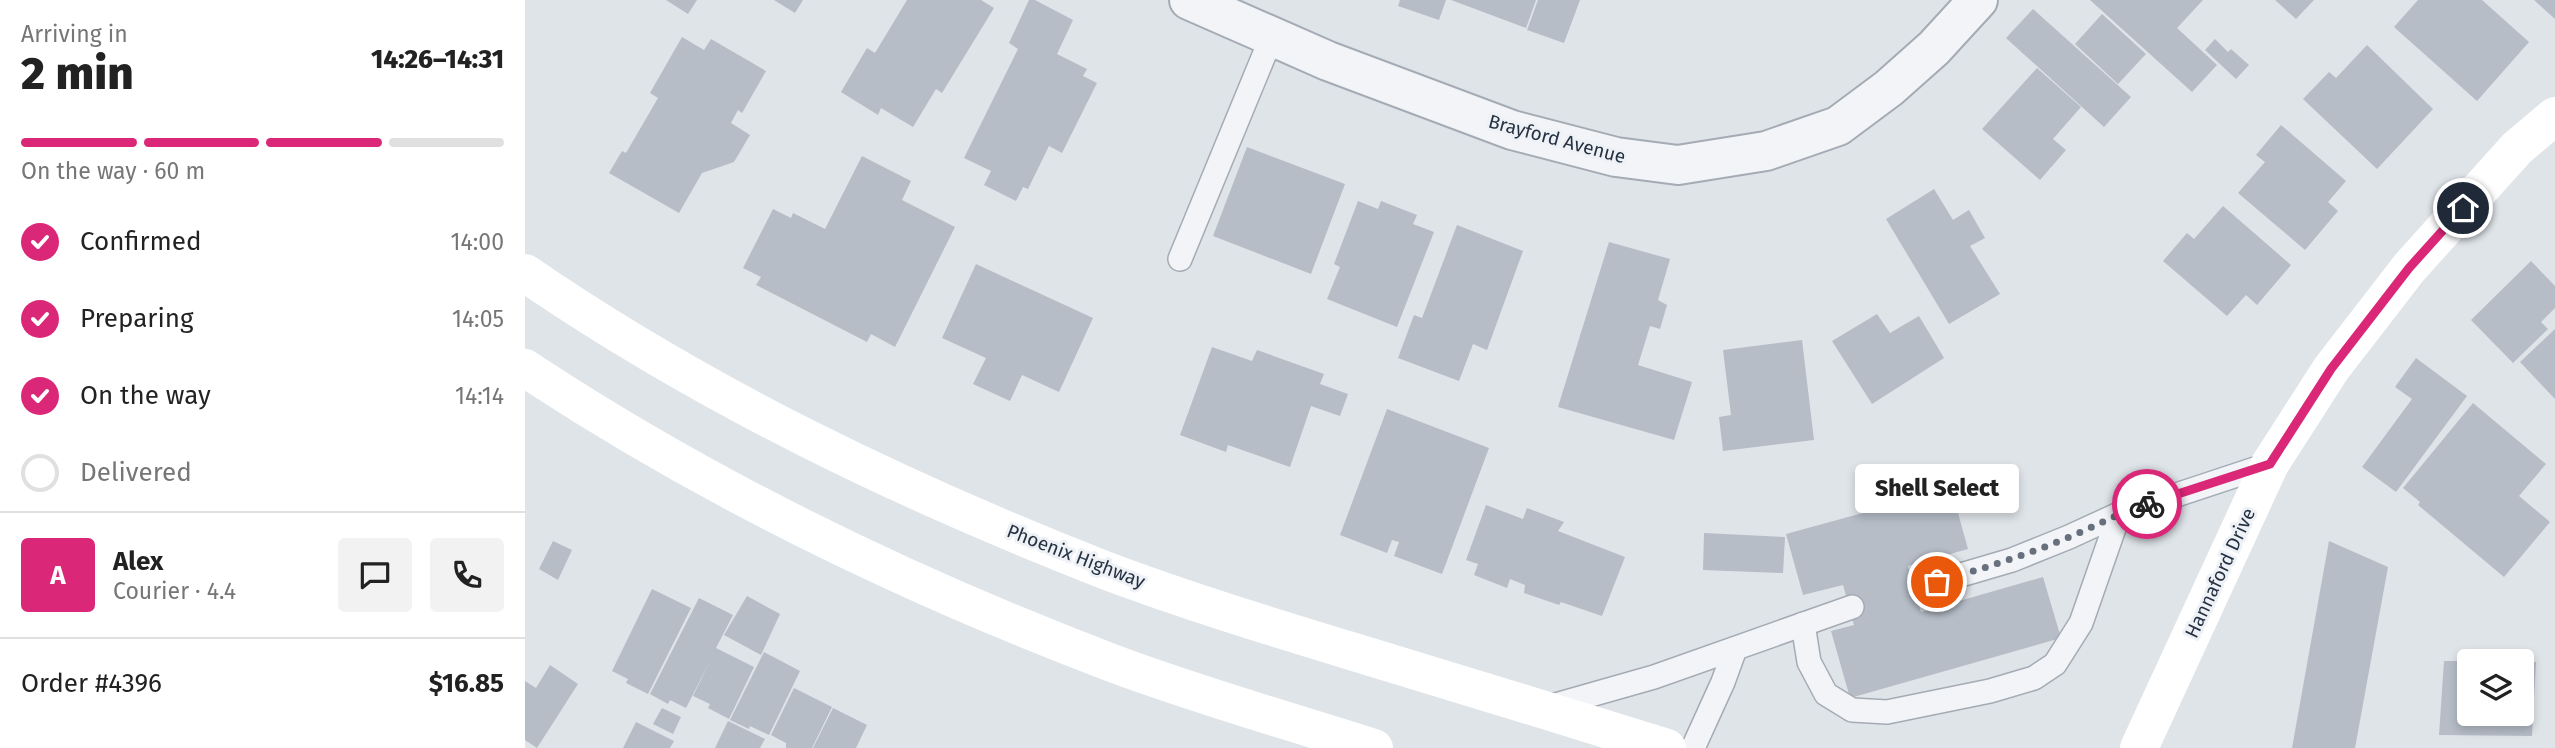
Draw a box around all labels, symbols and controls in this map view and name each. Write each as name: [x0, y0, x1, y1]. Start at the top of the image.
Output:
text: Arriving in: [21, 20, 128, 48]
text: 14:26–14:31: [371, 44, 504, 75]
text: 2 min: [21, 46, 134, 101]
street label: Brayford Avenue: [1486, 110, 1628, 168]
text: On the way · 60 m: [21, 157, 205, 185]
pin: [2433, 178, 2493, 238]
icon: home: [2444, 189, 2482, 227]
icon: check: [21, 223, 59, 261]
text: Confirmed: [80, 226, 201, 257]
text: 14:00: [451, 228, 504, 256]
icon: check: [21, 300, 59, 338]
text: Preparing: [80, 303, 193, 334]
text: 14:05: [452, 305, 504, 333]
icon: check: [21, 377, 59, 415]
text: On the way: [80, 380, 211, 411]
text: 14:14: [455, 382, 504, 410]
text: Delivered: [80, 457, 192, 488]
callout: Shell Select: [1855, 463, 2019, 512]
courier: [2112, 469, 2182, 539]
text: Shell Select: [1875, 474, 1999, 502]
icon: bike: [2128, 485, 2166, 523]
street label: Hannaford Drive: [2180, 504, 2260, 642]
street label: Phoenix Highway: [1004, 519, 1149, 593]
button: chat: [338, 538, 412, 612]
button: phone: [430, 538, 504, 612]
text: Alex: [113, 546, 163, 577]
pin: [1907, 552, 1967, 612]
text: A: [50, 560, 66, 591]
icon: bag: [1918, 563, 1956, 601]
text: Courier · 4.4: [113, 577, 236, 605]
map controls: [2457, 649, 2534, 726]
button: layers: [2457, 649, 2534, 726]
text: Order #4396: [21, 668, 162, 699]
text: $16.85: [429, 668, 504, 699]

